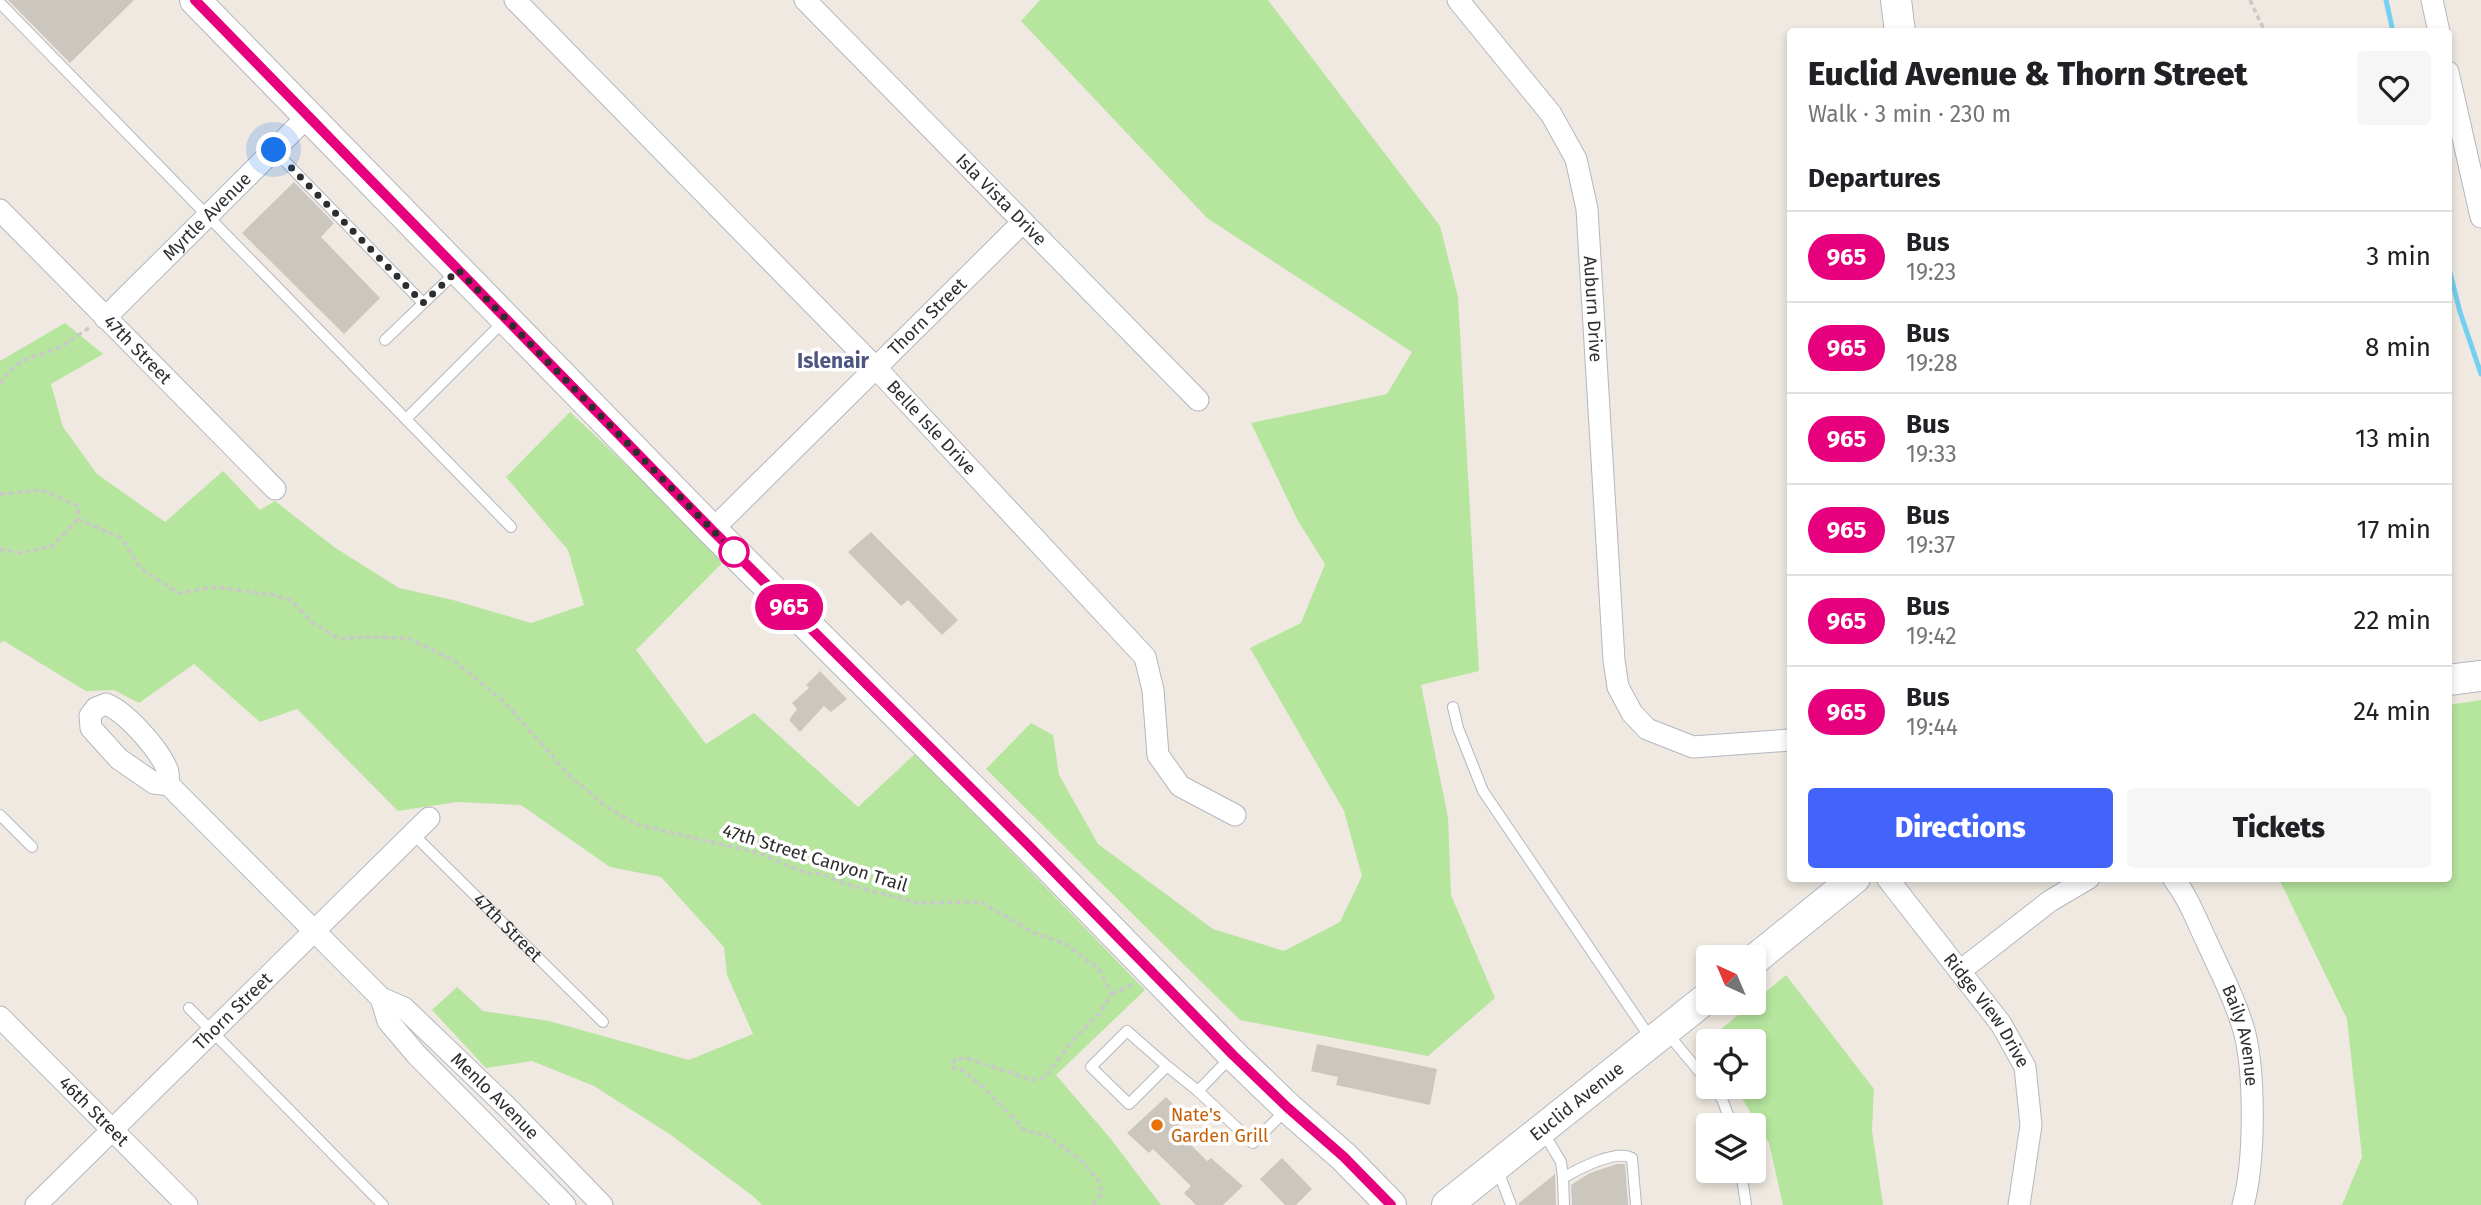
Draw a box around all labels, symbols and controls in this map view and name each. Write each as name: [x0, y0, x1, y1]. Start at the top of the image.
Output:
button: heart: [2357, 51, 2431, 125]
text: Euclid Avenue & Thorn Street: [1808, 54, 2247, 94]
text: Walk · 3 min · 230 m: [1808, 100, 2011, 128]
your location: [256, 132, 291, 167]
street label: Isla Vista Drive: [951, 149, 1051, 250]
text: Departures: [1808, 163, 1941, 194]
street label: Myrtle Avenue: [158, 168, 256, 265]
text: Bus: [1906, 227, 1949, 258]
text: 3 min: [2366, 241, 2431, 272]
text: 965: [1827, 243, 1866, 271]
street label: Auburn Drive: [1579, 255, 1607, 363]
text: 19:23: [1906, 258, 1956, 286]
street label: Thorn Street: [883, 273, 971, 360]
street label: 47th Street: [99, 311, 177, 389]
text: Bus: [1906, 318, 1949, 349]
text: 8 min: [2365, 332, 2431, 363]
text: 965: [1827, 334, 1866, 362]
district label: Islenair: [797, 348, 870, 374]
text: 19:28: [1906, 349, 1958, 377]
street label: Belle Isle Drive: [882, 376, 981, 480]
text: Bus: [1906, 409, 1949, 440]
text: 13 min: [2355, 423, 2431, 454]
text: 965: [1827, 425, 1866, 453]
text: 19:33: [1906, 440, 1957, 468]
text: Bus: [1906, 500, 1949, 531]
text: 17 min: [2356, 514, 2431, 545]
text: 965: [1827, 516, 1866, 544]
text: 19:37: [1906, 531, 1955, 559]
unlabelled marker: [719, 537, 749, 567]
line badge: 965: [749, 584, 829, 630]
text: Bus: [1906, 591, 1949, 622]
text: 965: [769, 593, 809, 621]
text: 22 min: [2354, 605, 2431, 636]
text: 965: [1827, 607, 1866, 635]
text: 19:42: [1906, 622, 1957, 650]
text: Bus: [1906, 682, 1949, 713]
text: 24 min: [2353, 696, 2431, 727]
text: 965: [1827, 698, 1866, 726]
text: 19:44: [1906, 713, 1958, 741]
button: Directions: [1808, 788, 2113, 868]
button: Tickets: [2127, 788, 2431, 868]
street label: 47th Street Canyon Trail: [720, 819, 910, 897]
street label: 47th Street: [469, 889, 547, 967]
north arrow: [1696, 945, 1766, 1015]
map controls: [1696, 945, 1766, 1183]
street label: Ridge View Drive: [1939, 949, 2034, 1072]
street label: Thorn Street: [189, 968, 277, 1055]
street label: Baily Avenue: [2217, 981, 2262, 1087]
button: locate: [1696, 1029, 1766, 1099]
street label: Menlo Avenue: [446, 1048, 543, 1144]
street label: Euclid Avenue: [1525, 1057, 1628, 1146]
street label: 46th Street: [54, 1072, 134, 1151]
place label: Nate's Garden Grill: [1171, 1104, 1268, 1147]
button: layers: [1696, 1113, 1766, 1183]
marker: Nate's Garden Grill: [1149, 1117, 1165, 1133]

